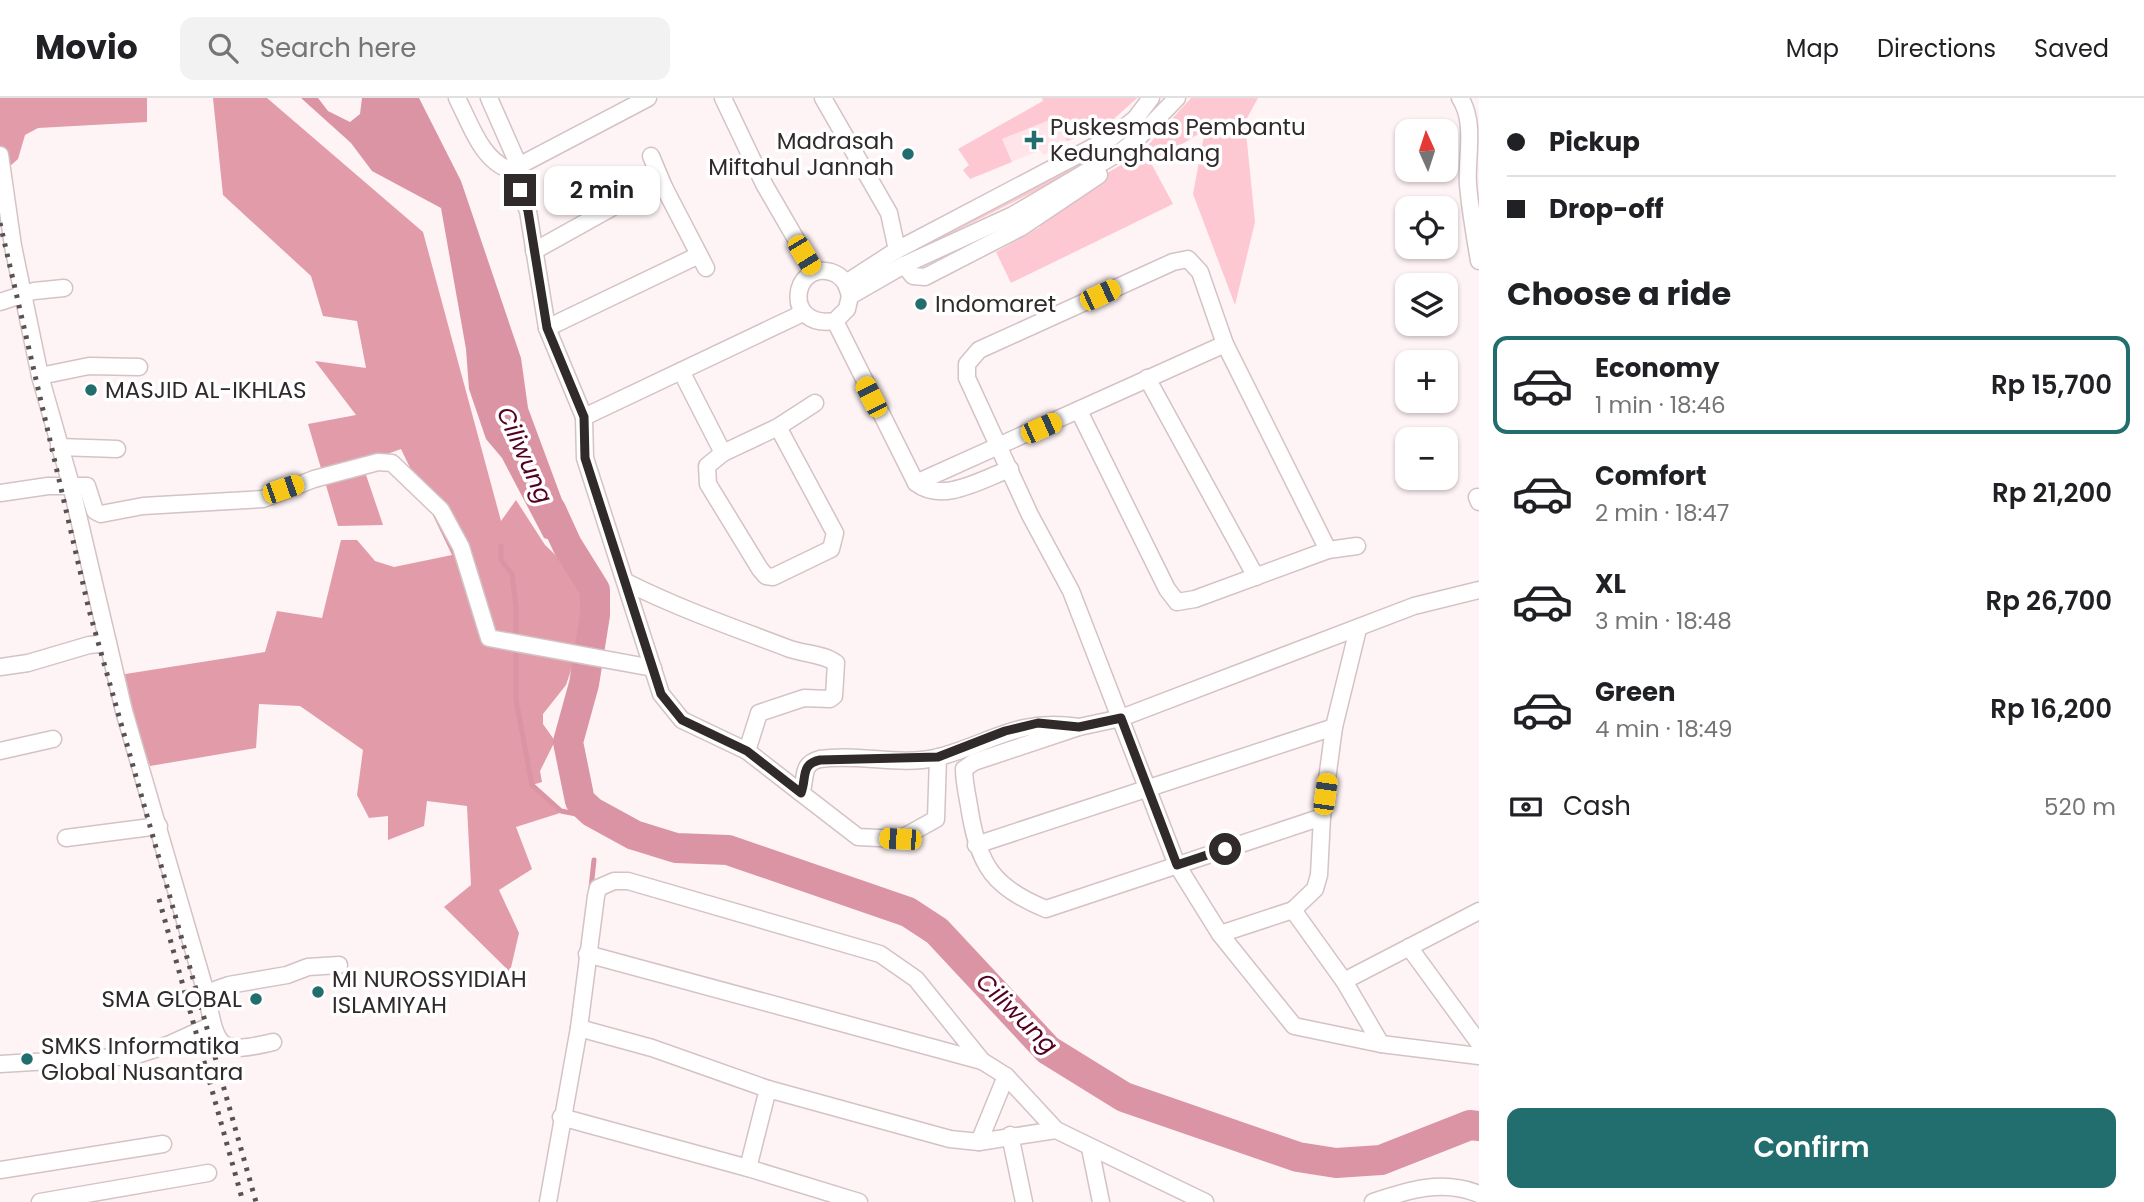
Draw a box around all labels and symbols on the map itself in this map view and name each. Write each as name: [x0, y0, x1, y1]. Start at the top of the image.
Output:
place label: Puskesmas Pembantu Kedunghalang: [1050, 111, 1306, 169]
north arrow: [1395, 119, 1458, 182]
place label: Madrasah Miftahul Jannah: [708, 125, 894, 183]
marker: Puskesmas Pembantu Kedunghalang: [1024, 130, 1044, 150]
marker: Madrasah Miftahul Jannah: [900, 146, 916, 162]
callout: 2 min: [544, 166, 660, 214]
route end: [504, 174, 536, 206]
car: [785, 232, 824, 278]
car: [1077, 277, 1124, 313]
place label: Indomaret: [935, 288, 1056, 320]
marker: Indomaret: [913, 296, 929, 312]
place label: MASJID AL-IKHLAS: [105, 374, 306, 406]
car: [853, 374, 890, 420]
marker: MASJID AL-IKHLAS: [83, 382, 99, 398]
water label: Ciliwung: [489, 401, 561, 509]
car: [1018, 410, 1065, 446]
car: [260, 472, 307, 506]
car: [1312, 772, 1339, 816]
car: [879, 827, 922, 851]
route start: [1209, 833, 1241, 865]
place label: MI NUROSSYIDIAH ISLAMIYAH: [332, 963, 527, 1021]
water label: Ciliwung: [969, 965, 1065, 1061]
place label: SMA GLOBAL: [102, 983, 242, 1015]
marker: MI NUROSSYIDIAH ISLAMIYAH: [310, 984, 326, 1000]
marker: SMA GLOBAL: [248, 991, 264, 1007]
place label: SMKS Informatika Global Nusantara: [41, 1030, 243, 1088]
marker: SMKS Informatika Global Nusantara: [19, 1051, 35, 1067]

